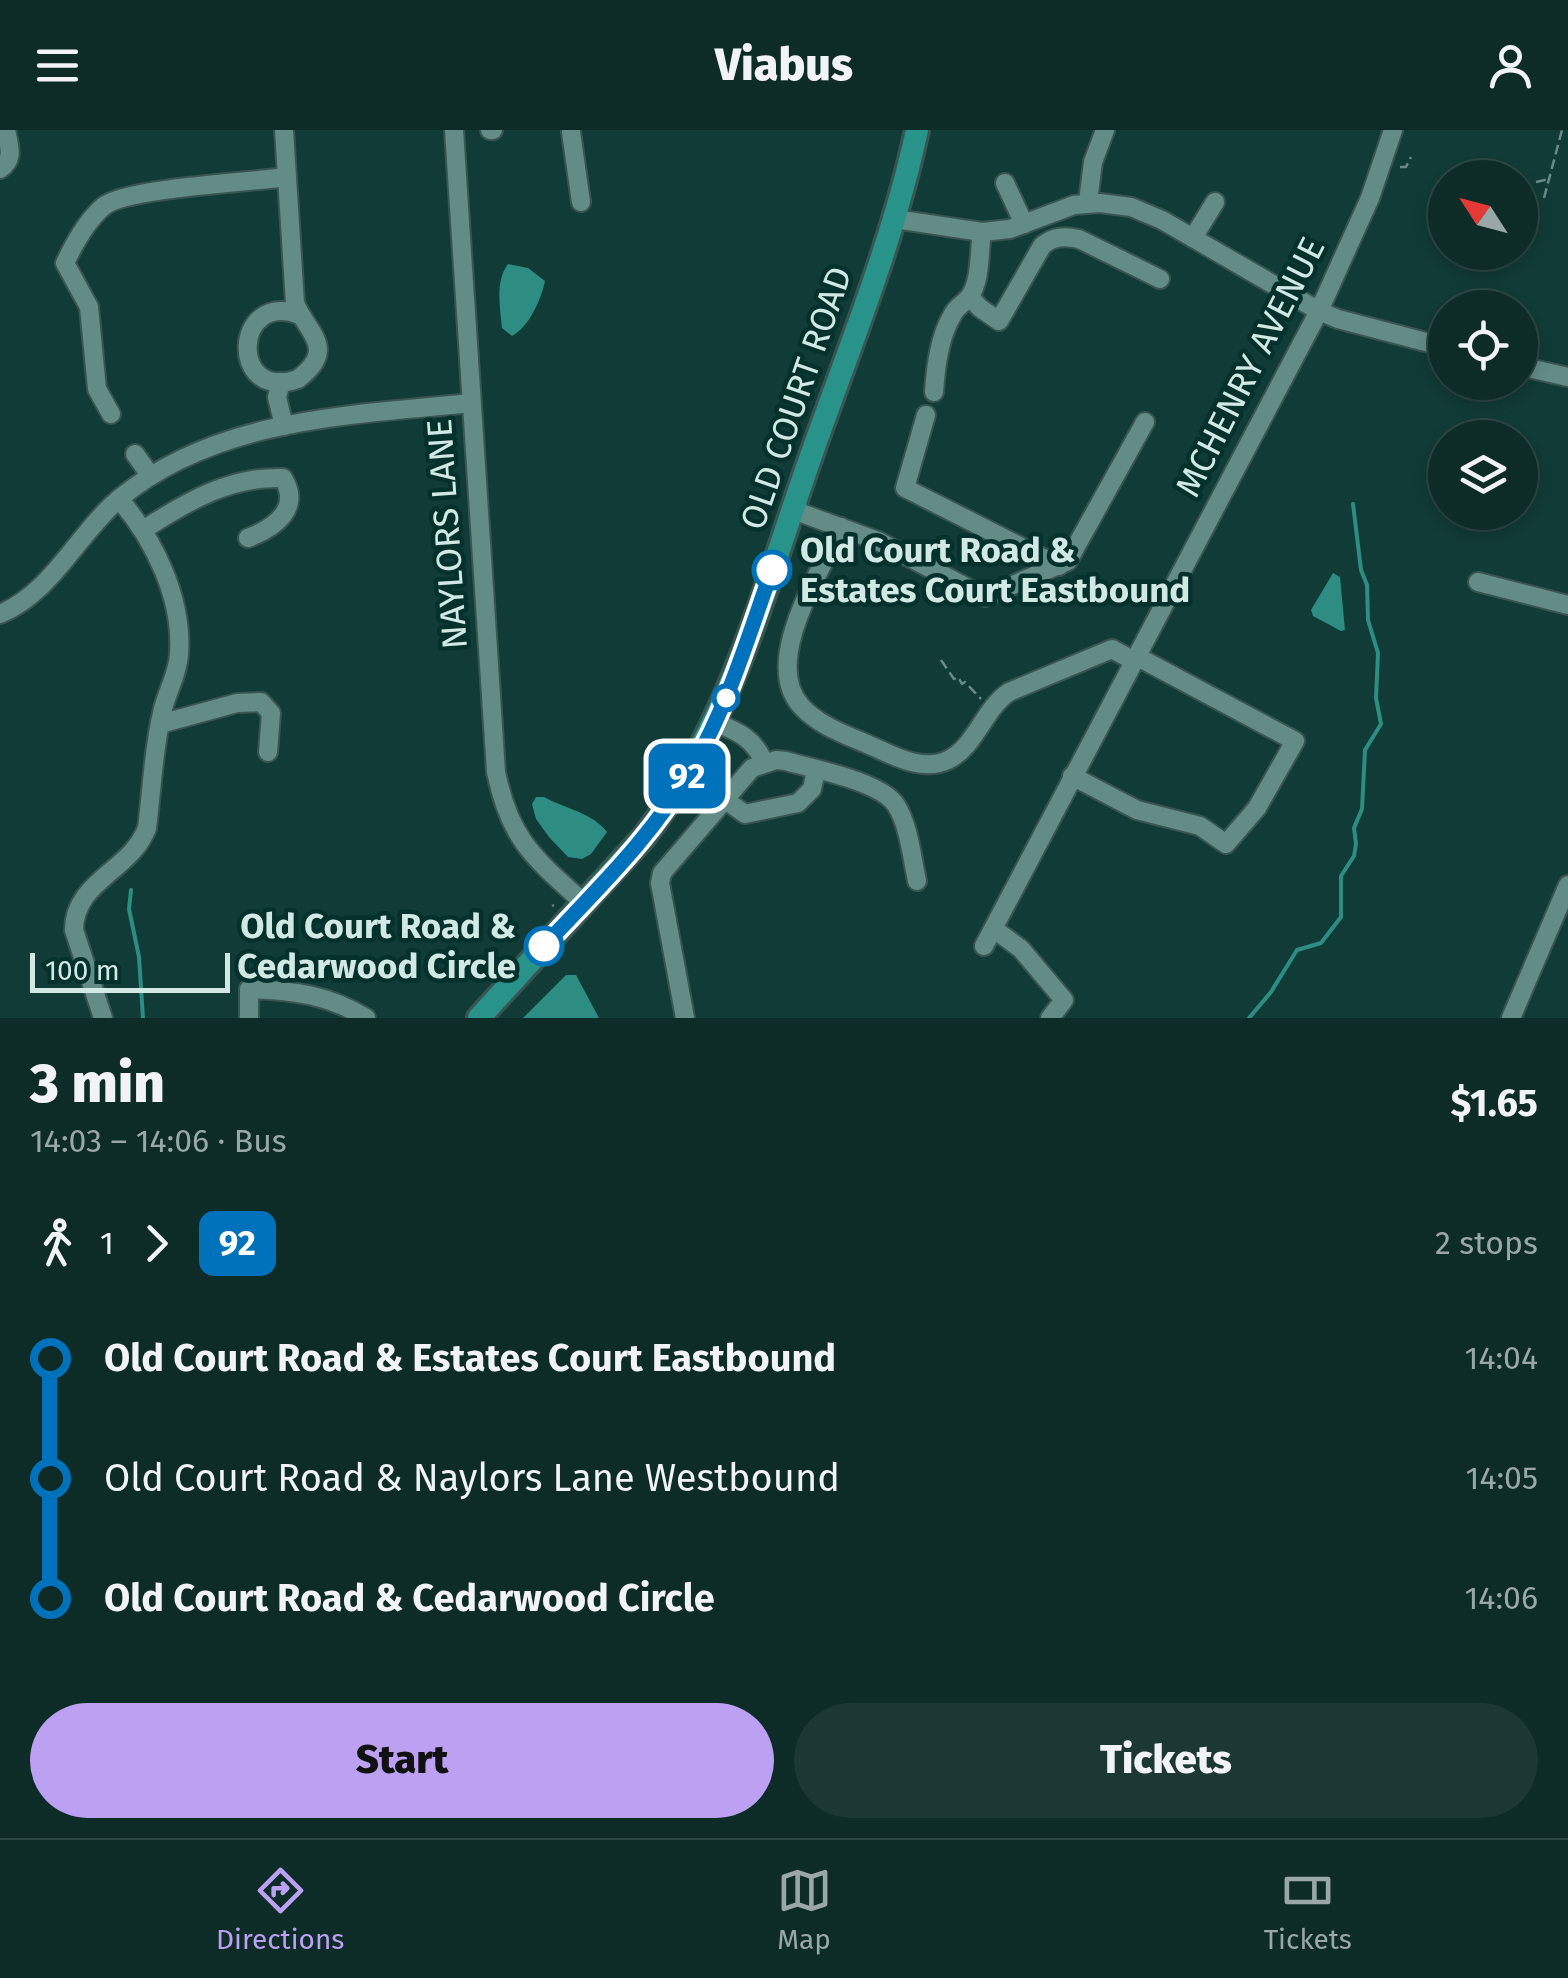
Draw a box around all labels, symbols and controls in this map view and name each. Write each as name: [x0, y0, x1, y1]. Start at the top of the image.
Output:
icon: menu: [30, 38, 85, 93]
text: Viabus: [715, 38, 853, 92]
icon: person: [1483, 38, 1538, 93]
north arrow: [1428, 160, 1538, 270]
map controls: [1428, 160, 1538, 530]
street label: MCHENRY AVENUE: [1167, 230, 1333, 504]
street label: OLD COURT ROAD: [731, 261, 861, 535]
button: locate: [1428, 290, 1538, 400]
street label: NAYLORS LANE: [418, 417, 476, 651]
button: layers: [1428, 420, 1538, 530]
place label: Old Court Road & Estates Court Eastbound: [800, 529, 1190, 611]
marker: Old Court Road & Estates Court Eastbound: [753, 551, 791, 589]
unlabelled marker: [713, 685, 739, 711]
line badge: 92: [642, 744, 732, 808]
text: 92: [669, 755, 705, 797]
place label: Old Court Road & Cedarwood Circle: [237, 905, 516, 987]
marker: Old Court Road & Cedarwood Circle: [525, 927, 563, 965]
scale bar: [30, 948, 230, 993]
text: 100 m: [45, 954, 120, 987]
text: 3 min: [30, 1051, 165, 1117]
text: $1.65: [1451, 1080, 1538, 1126]
text: 14:03 – 14:06 · Bus: [30, 1122, 287, 1160]
icon: walk: [30, 1216, 85, 1271]
icon: forward: [129, 1216, 184, 1271]
text: 92: [219, 1222, 256, 1264]
text: 1: [100, 1224, 114, 1262]
text: 2 stops: [1435, 1224, 1538, 1262]
text: Old Court Road & Estates Court Eastbound: [104, 1335, 836, 1381]
text: 14:04: [1465, 1339, 1538, 1377]
text: Old Court Road & Naylors Lane Westbound: [104, 1455, 840, 1501]
text: 14:05: [1466, 1459, 1538, 1497]
text: Old Court Road & Cedarwood Circle: [104, 1575, 715, 1621]
text: 14:06: [1465, 1579, 1538, 1617]
button: Start: [30, 1703, 774, 1818]
button: Tickets: [794, 1703, 1538, 1818]
tab: Directions: [216, 1863, 344, 1956]
tab: Map: [777, 1863, 832, 1956]
tab: Tickets: [1264, 1863, 1352, 1956]

